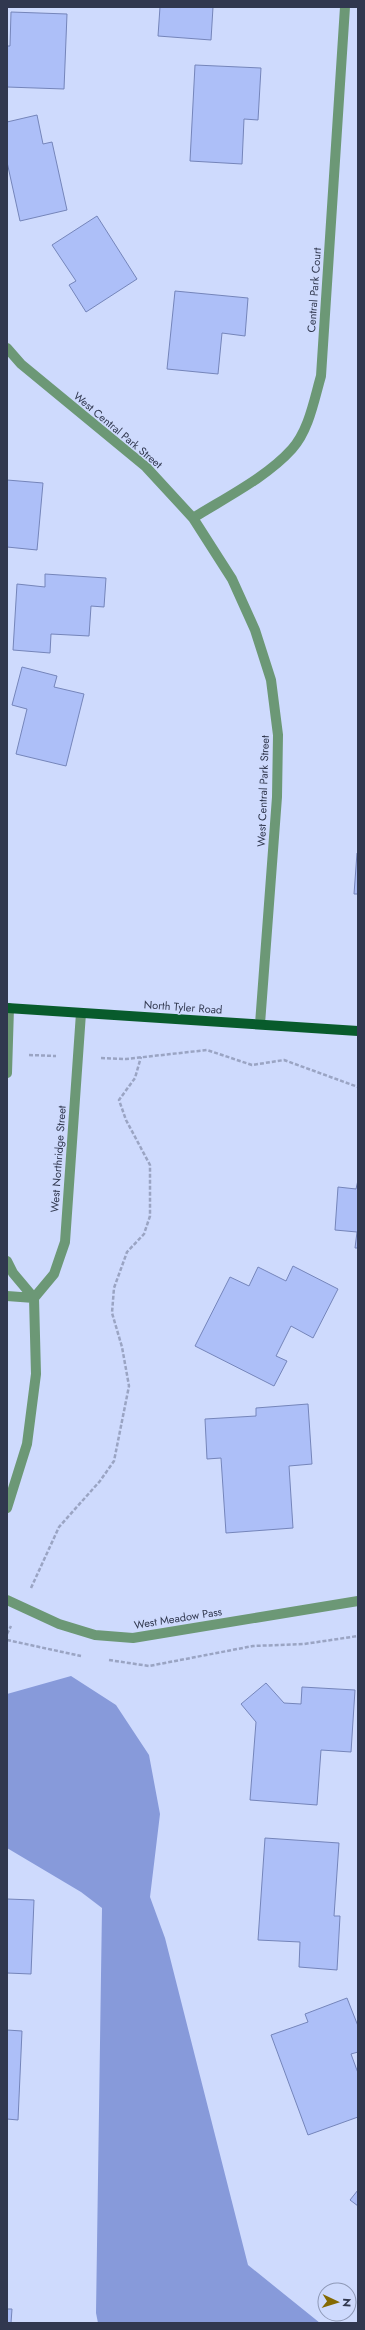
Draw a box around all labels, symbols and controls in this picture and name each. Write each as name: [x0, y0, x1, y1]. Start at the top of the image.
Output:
street label: Central Park Court: [303, 247, 325, 333]
street label: West Central Park Street: [70, 388, 166, 472]
street label: West Central Park Street: [253, 735, 273, 847]
street label: North Tyler Road: [143, 996, 223, 1018]
street label: West Northridge Street: [46, 1105, 70, 1213]
street label: West Meadow Pass: [133, 1603, 224, 1633]
north arrow: [317, 2282, 357, 2322]
text: N: [339, 2298, 355, 2308]

